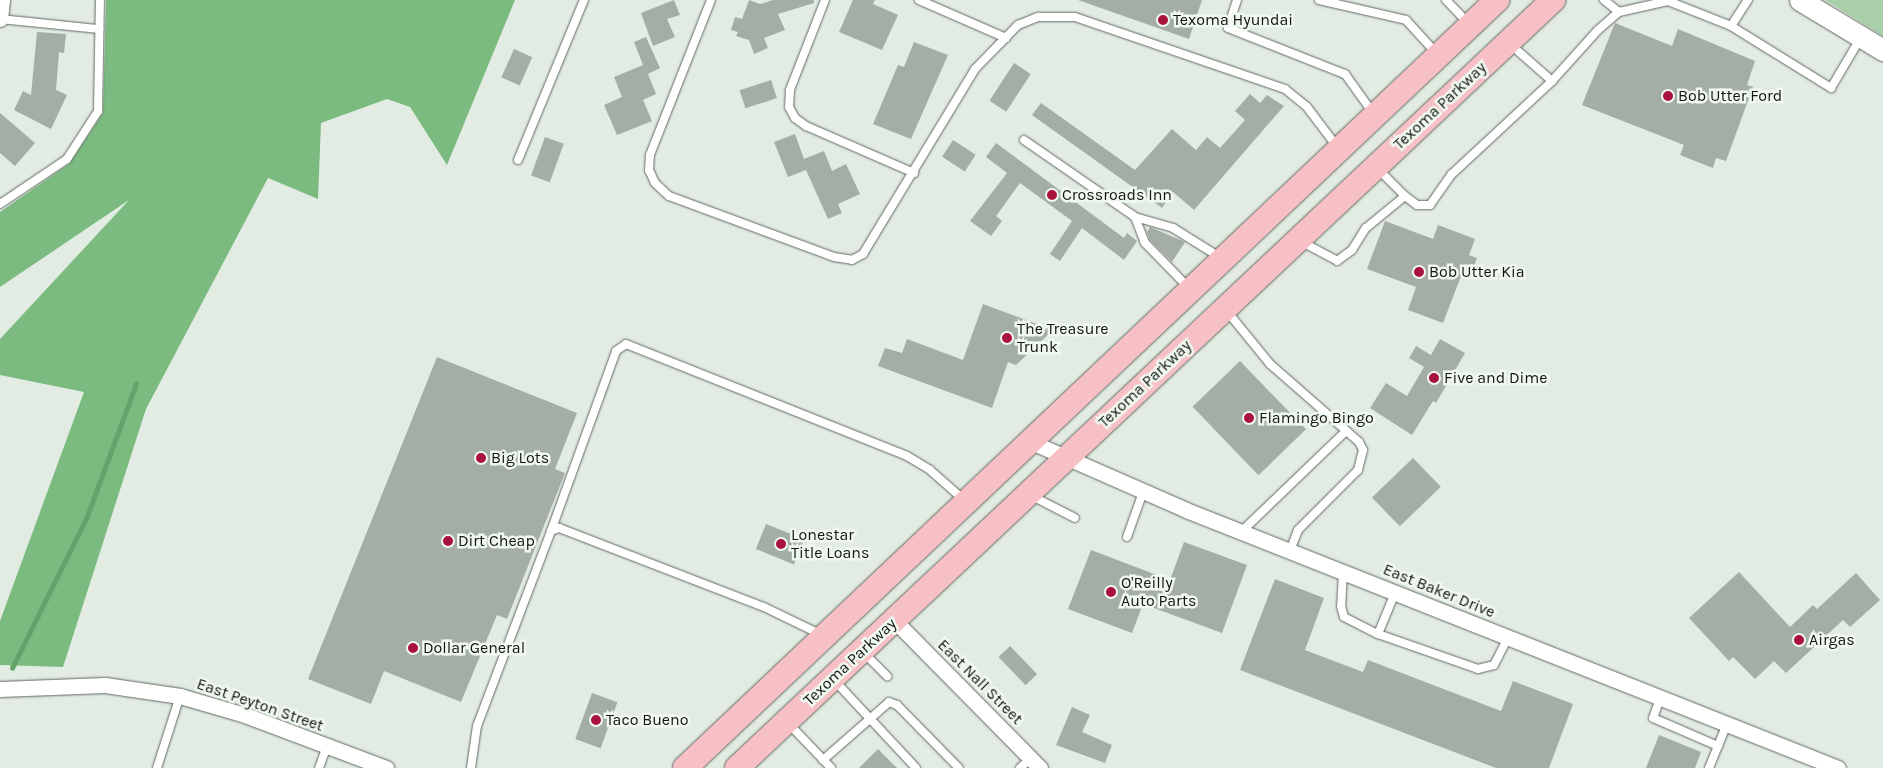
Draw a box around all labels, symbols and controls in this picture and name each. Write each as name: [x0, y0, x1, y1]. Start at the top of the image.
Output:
place label: Texoma Hyundai: [1173, 10, 1293, 30]
marker: Texoma Hyundai: [1157, 14, 1169, 26]
street label: Texoma Parkway: [1390, 58, 1490, 154]
place label: Bob Utter Ford: [1678, 86, 1782, 106]
marker: Bob Utter Ford: [1662, 90, 1674, 102]
place label: Crossroads Inn: [1062, 185, 1172, 205]
marker: Crossroads Inn: [1046, 189, 1058, 201]
place label: Bob Utter Kia: [1429, 262, 1525, 282]
marker: Bob Utter Kia: [1413, 266, 1425, 278]
place label: The Treasure Trunk: [1017, 319, 1108, 357]
marker: The Treasure Trunk: [1001, 332, 1013, 344]
street label: Texoma Parkway: [1095, 336, 1195, 432]
place label: Five and Dime: [1444, 368, 1547, 388]
marker: Five and Dime: [1428, 372, 1440, 384]
place label: Flamingo Bingo: [1259, 408, 1374, 428]
marker: Flamingo Bingo: [1243, 412, 1255, 424]
place label: Big Lots: [491, 448, 549, 468]
marker: Big Lots: [475, 452, 487, 464]
place label: Lonestar Title Loans: [791, 525, 869, 563]
place label: Dirt Cheap: [458, 531, 535, 551]
marker: Dirt Cheap: [442, 535, 454, 547]
marker: Lonestar Title Loans: [775, 538, 787, 550]
street label: East Baker Drive: [1380, 560, 1498, 622]
place label: O'Reilly Auto Parts: [1121, 573, 1196, 611]
marker: O'Reilly Auto Parts: [1105, 586, 1117, 598]
street label: Texoma Parkway: [800, 614, 900, 710]
place label: Airgas: [1809, 630, 1855, 650]
marker: Airgas: [1793, 634, 1805, 646]
street label: East Nall Street: [933, 635, 1027, 729]
place label: Dollar General: [423, 638, 525, 658]
marker: Dollar General: [407, 642, 419, 654]
street label: East Peyton Street: [194, 674, 326, 736]
place label: Taco Bueno: [606, 710, 688, 730]
marker: Taco Bueno: [590, 714, 602, 726]

